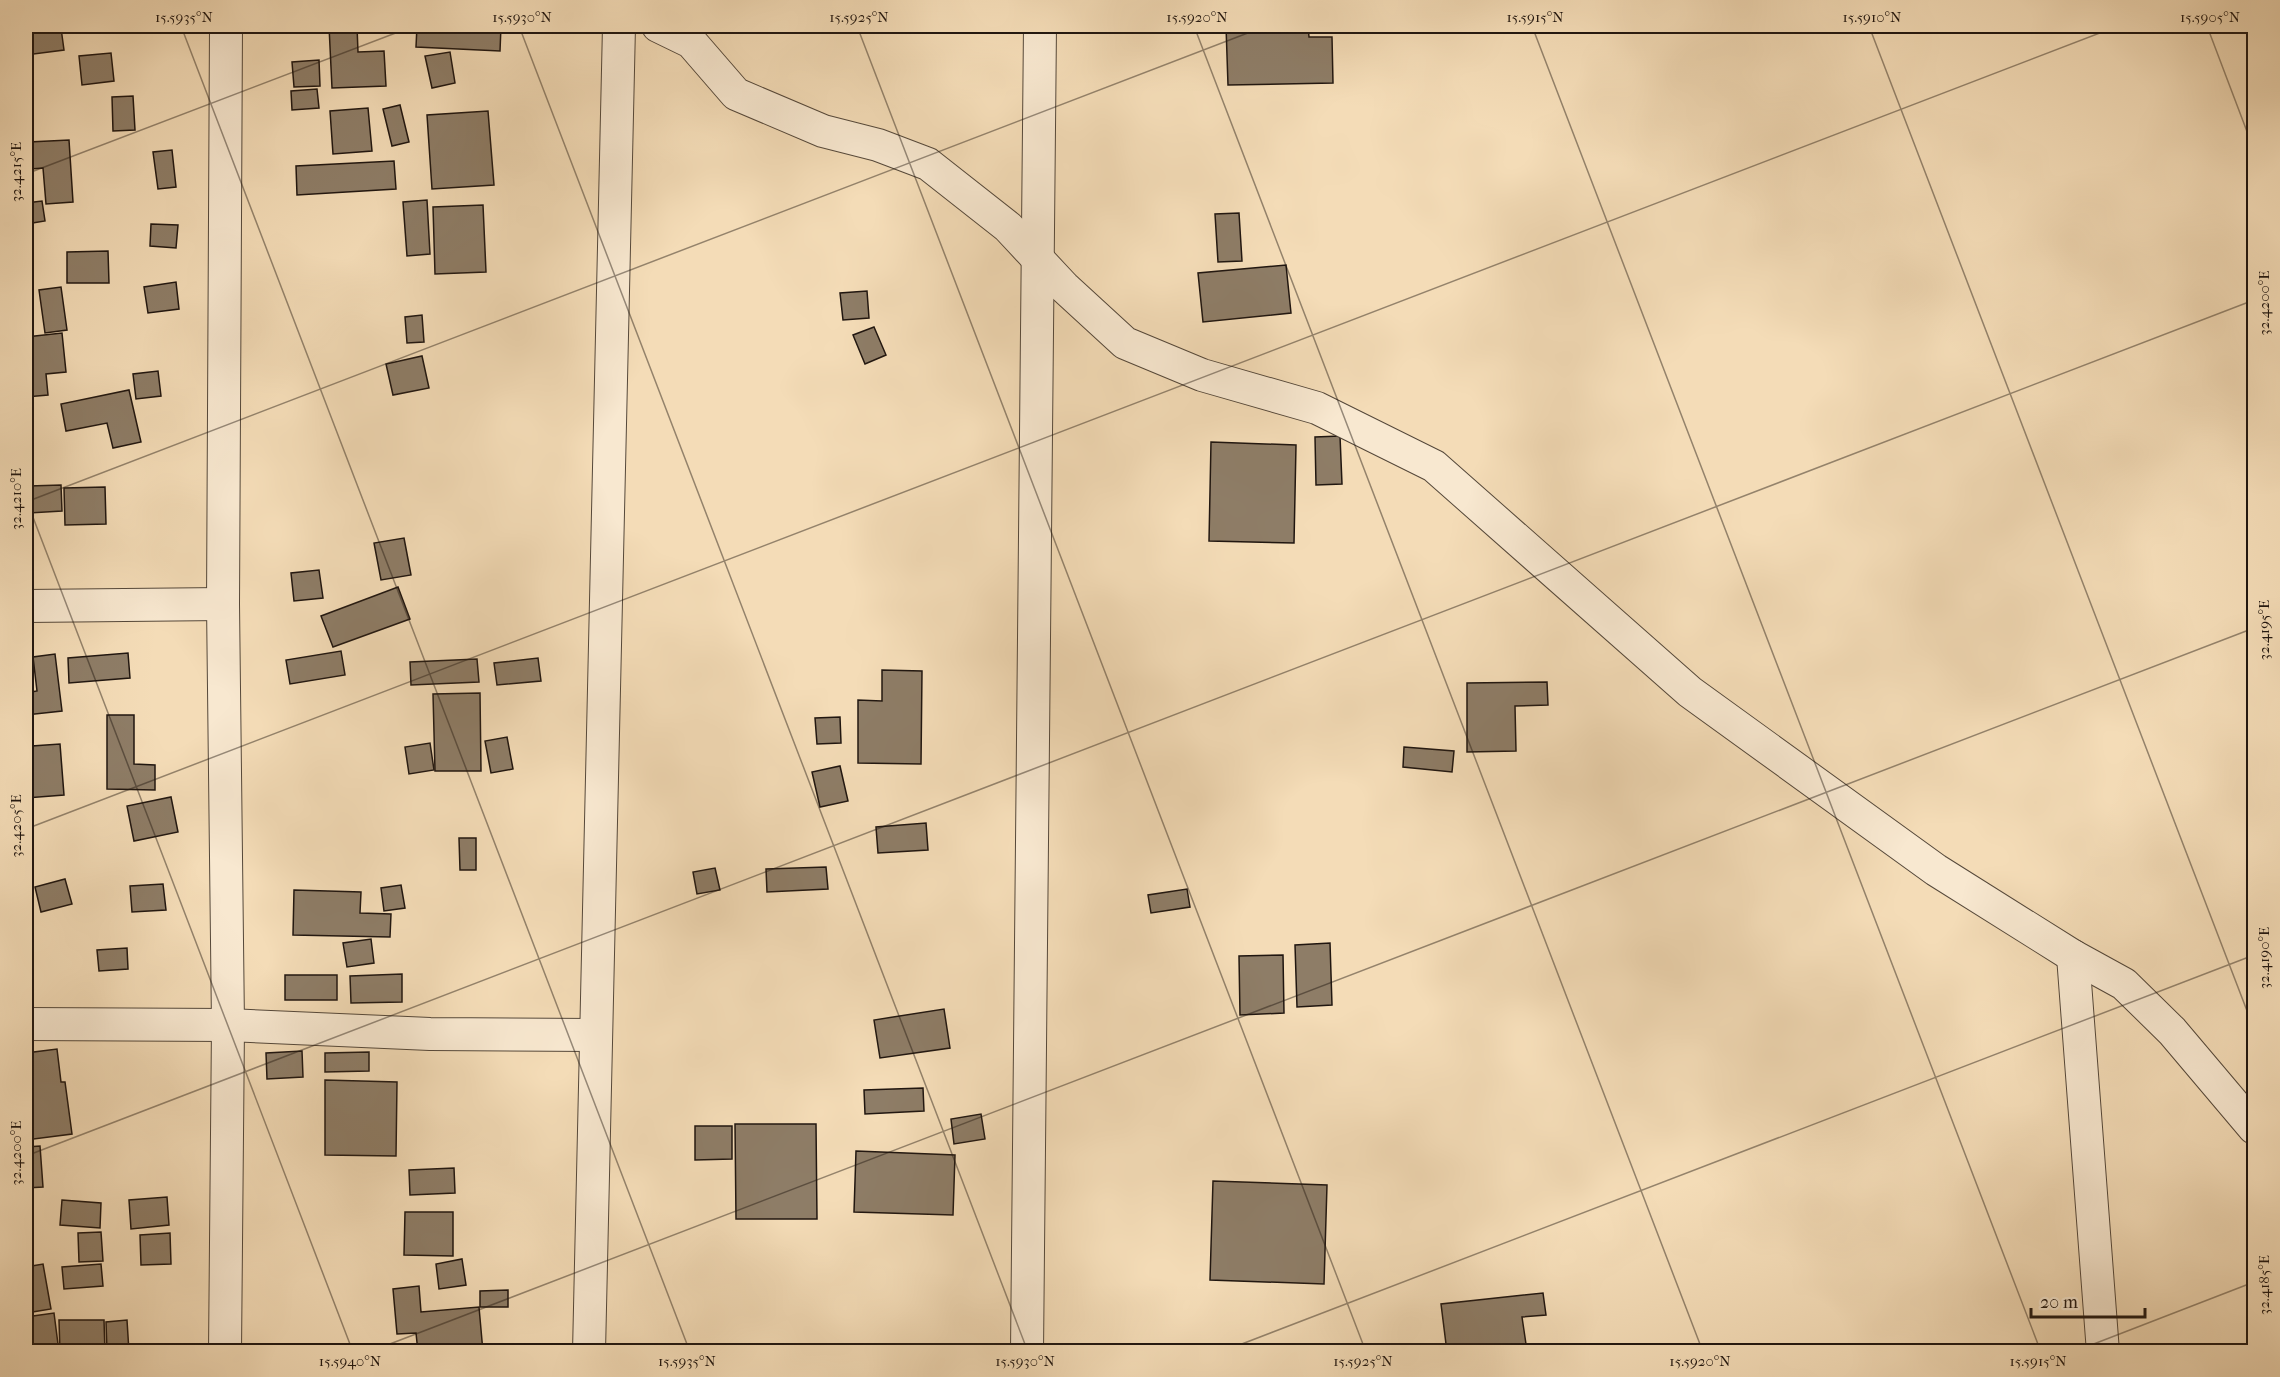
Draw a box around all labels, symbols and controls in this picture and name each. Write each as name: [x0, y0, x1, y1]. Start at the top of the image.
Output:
text: 15.5935°N: [155, 8, 214, 26]
text: 15.5930°N: [492, 8, 552, 26]
text: 15.5925°N: [829, 8, 889, 26]
text: 15.5920°N: [1166, 8, 1228, 26]
text: 15.5915°N: [1506, 8, 1564, 26]
text: 15.5910°N: [1843, 8, 1902, 26]
text: 15.5905°N: [2180, 8, 2241, 26]
text: 32.4215°E: [7, 142, 25, 202]
text: 32.4200°E: [2255, 271, 2273, 335]
text: 32.4210°E: [7, 468, 25, 530]
text: 32.4195°E: [2255, 600, 2273, 660]
text: 32.4205°E: [7, 794, 25, 858]
text: 32.4190°E: [2255, 927, 2273, 989]
text: 32.4200°E: [7, 1121, 25, 1185]
text: 32.4185°E: [2255, 1255, 2273, 1315]
scale bar: [2031, 1281, 2145, 1319]
text: 20 m: [2040, 1292, 2078, 1313]
text: 15.5940°N: [319, 1352, 382, 1370]
text: 15.5935°N: [658, 1352, 717, 1370]
text: 15.5930°N: [995, 1352, 1055, 1370]
text: 15.5925°N: [1333, 1352, 1393, 1370]
text: 15.5920°N: [1669, 1352, 1731, 1370]
text: 15.5915°N: [2009, 1352, 2067, 1370]

